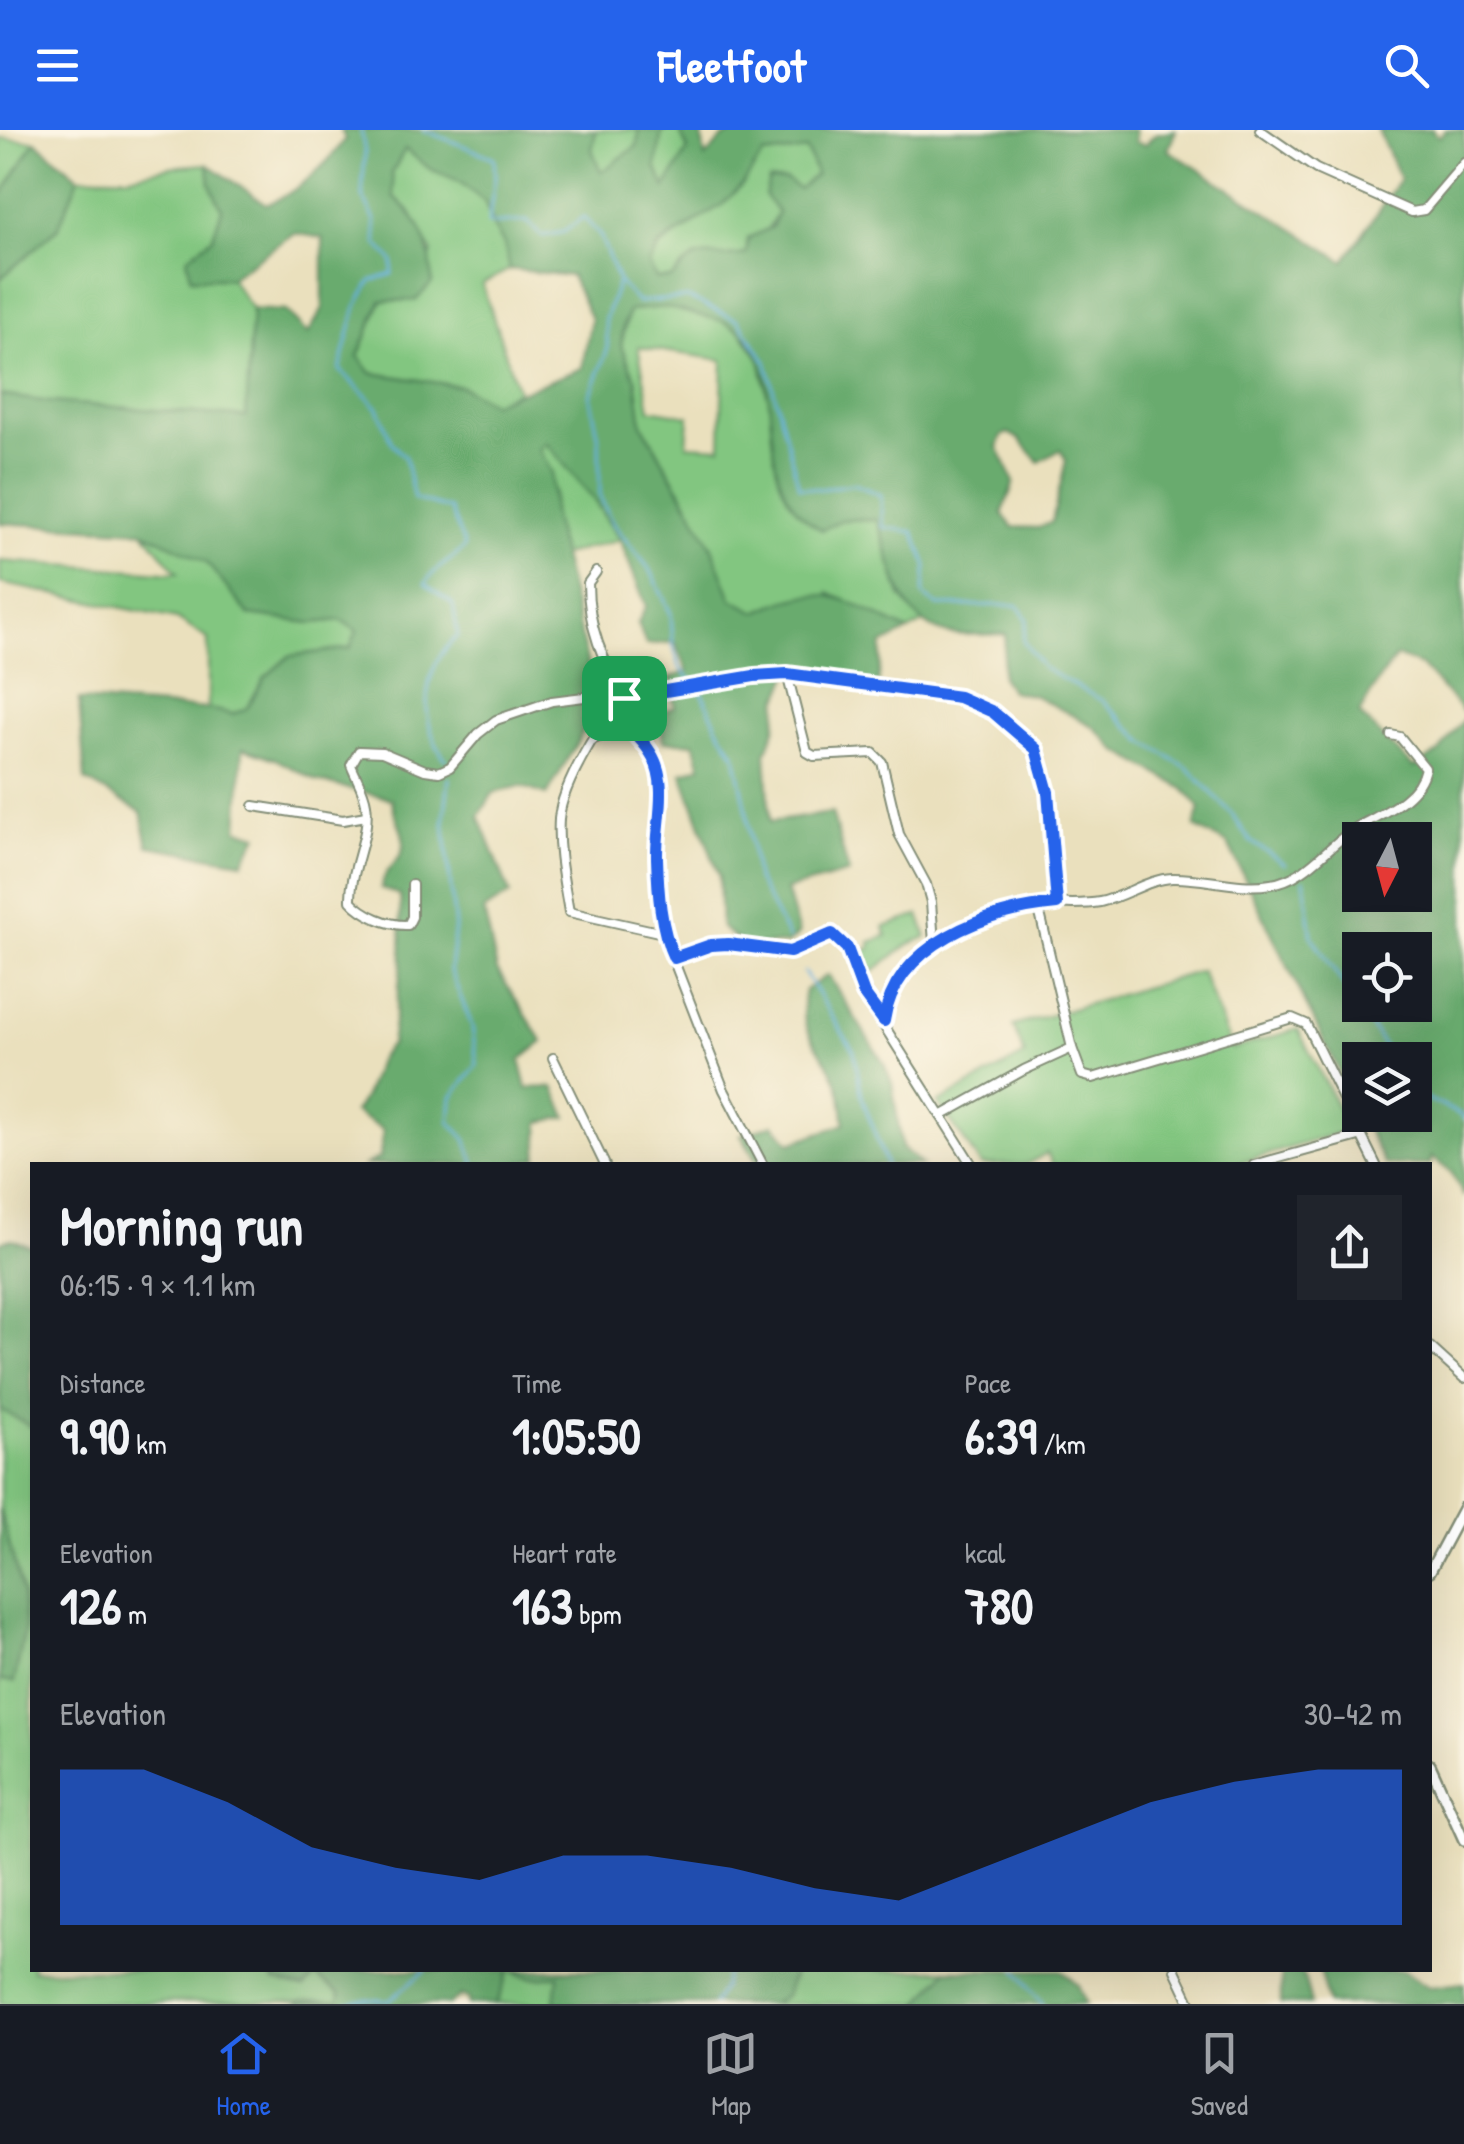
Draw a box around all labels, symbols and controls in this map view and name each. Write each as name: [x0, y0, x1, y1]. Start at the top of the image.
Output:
text: Fleetfoot: [658, 35, 806, 96]
icon: menu: [30, 38, 85, 93]
icon: search: [1379, 38, 1434, 93]
pin: [582, 656, 667, 741]
icon: arrive: [597, 671, 652, 726]
north arrow: [1342, 822, 1432, 912]
map controls: [1342, 822, 1432, 1132]
button: locate: [1342, 932, 1432, 1022]
button: layers: [1342, 1042, 1432, 1132]
text: Morning run: [60, 1188, 303, 1262]
button: share: [1297, 1195, 1402, 1300]
text: 06:15 · 9 × 1.1 km: [60, 1263, 255, 1306]
text: Distance: [60, 1364, 146, 1402]
text: Time: [512, 1364, 562, 1402]
text: Pace: [965, 1364, 1011, 1402]
text: 9.90: [60, 1402, 130, 1470]
text: 1:05:50: [512, 1402, 641, 1470]
text: 6:39: [965, 1402, 1037, 1470]
text: km: [130, 1425, 167, 1463]
text: /km: [1037, 1425, 1086, 1463]
text: Elevation: [60, 1534, 153, 1572]
text: Heart rate: [512, 1534, 617, 1572]
text: kcal: [965, 1534, 1006, 1572]
text: 126: [60, 1572, 122, 1640]
text: 163: [512, 1572, 573, 1640]
text: 780: [965, 1572, 1033, 1640]
text: m: [122, 1595, 147, 1633]
text: bpm: [573, 1595, 622, 1633]
text: Elevation: [60, 1692, 166, 1735]
text: 30–42 m: [1304, 1692, 1402, 1735]
tab: Home: [216, 2026, 271, 2124]
tab: Map: [703, 2026, 758, 2124]
tab: Saved: [1191, 2026, 1248, 2124]

